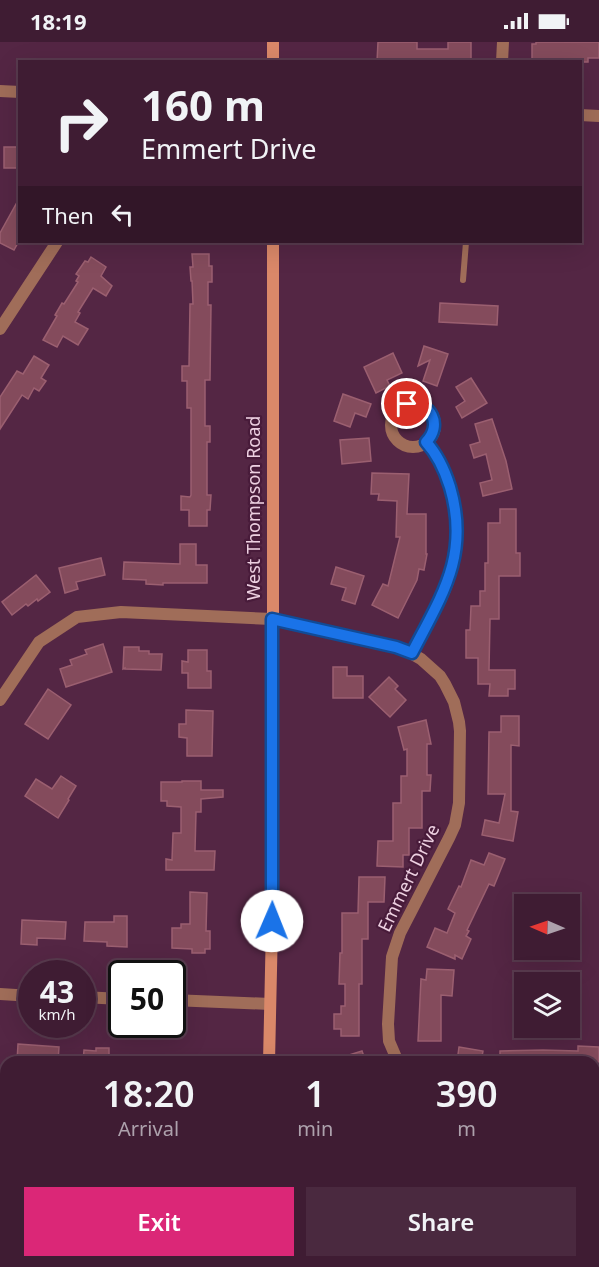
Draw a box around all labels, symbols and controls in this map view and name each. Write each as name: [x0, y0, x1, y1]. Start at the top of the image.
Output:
text: 18:19: [30, 6, 87, 36]
text: 160 m: [141, 76, 265, 133]
icon: right: [42, 84, 120, 162]
text: Emmert Drive: [141, 130, 316, 167]
icon: left: [106, 198, 139, 231]
text: Then: [42, 200, 94, 230]
pin: [381, 378, 432, 429]
icon: arrive: [390, 387, 423, 420]
street label: West Thompson Road: [241, 416, 265, 600]
street label: Emmert Drive: [372, 820, 445, 935]
position arrow: [240, 889, 304, 953]
north arrow: [514, 894, 580, 960]
map controls: [514, 894, 580, 1038]
speed limit sign: 50: [108, 960, 186, 1038]
text: 43: [40, 971, 74, 1012]
button: layers: [514, 972, 580, 1038]
text: km/h: [39, 1004, 75, 1024]
text: 18:20: [102, 1069, 195, 1118]
text: 1: [305, 1069, 326, 1118]
text: 390: [436, 1069, 498, 1118]
text: Arrival: [118, 1115, 179, 1142]
text: min: [297, 1115, 333, 1142]
text: m: [457, 1115, 476, 1142]
button: Exit: [24, 1187, 294, 1256]
button: Share: [306, 1187, 576, 1256]

